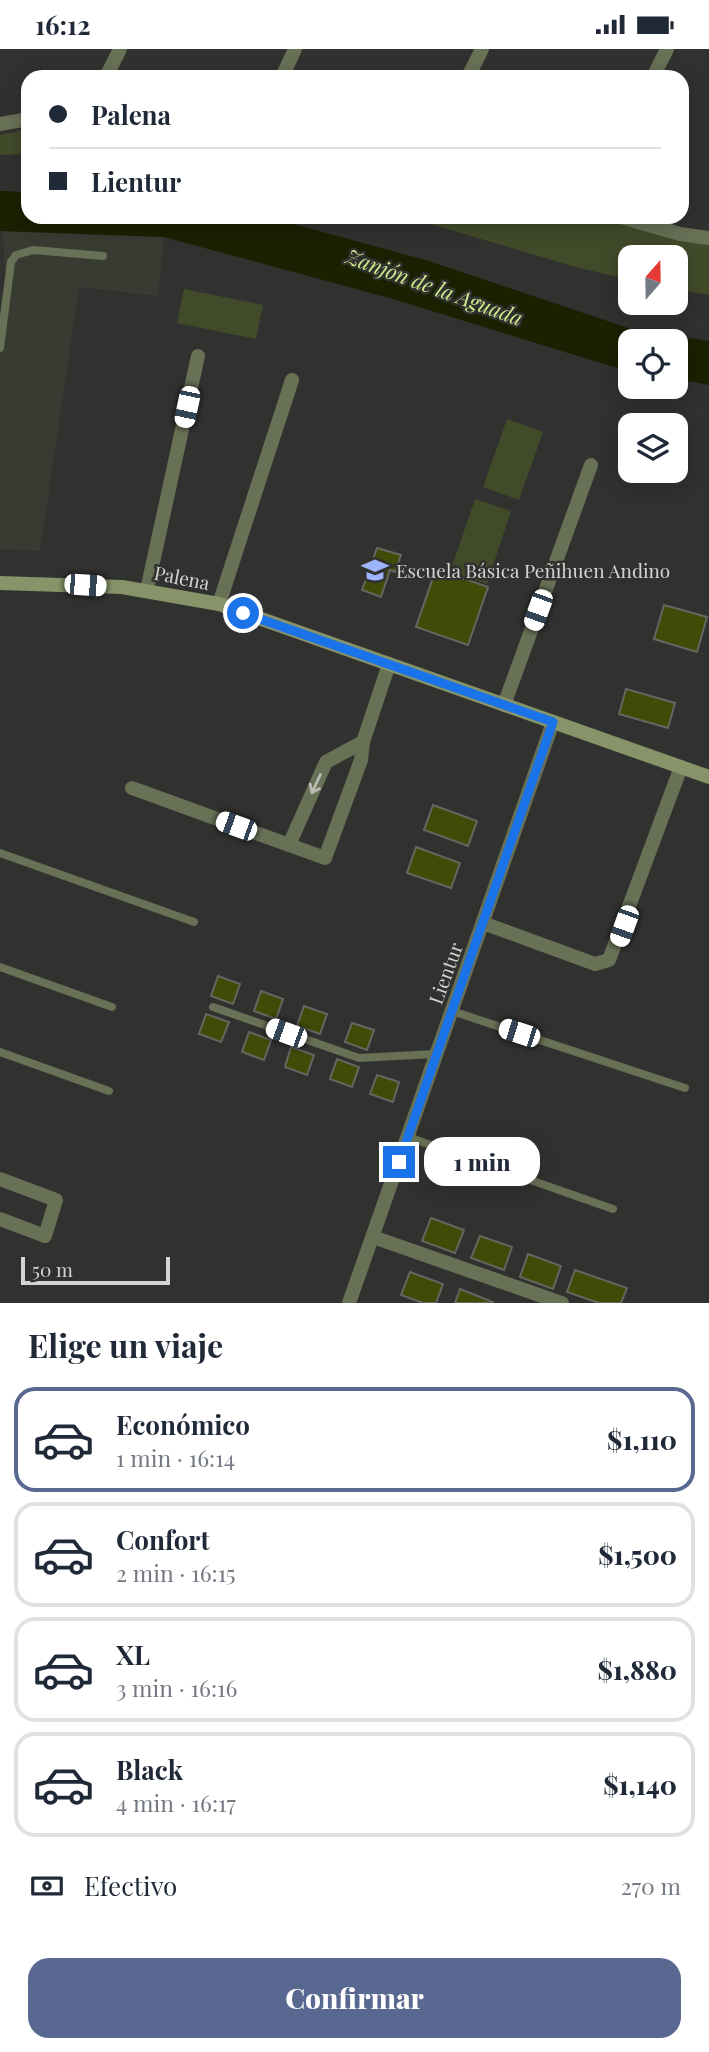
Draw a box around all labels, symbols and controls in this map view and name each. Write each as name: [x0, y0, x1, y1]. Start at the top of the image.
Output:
text: 16:12: [35, 7, 91, 42]
text: Palena: [91, 97, 171, 132]
text: Lientur: [91, 164, 181, 199]
water label: Zanjón de la Aguada: [342, 241, 527, 331]
north arrow: [618, 245, 688, 315]
map controls: [618, 245, 688, 483]
button: locate: [618, 329, 688, 399]
car: [173, 384, 202, 430]
button: layers: [618, 413, 688, 483]
school or university icon: Escuela Básica Peñihuen Andino: [360, 555, 390, 585]
place label: Escuela Básica Peñihuen Andino: [396, 557, 670, 583]
street label: Palena: [152, 559, 213, 595]
car: [64, 573, 107, 597]
car: [521, 587, 556, 633]
route start: [227, 597, 259, 629]
one-way arrow: [309, 773, 322, 795]
car: [213, 809, 260, 843]
car: [607, 903, 642, 949]
street label: Lientur: [422, 938, 468, 1007]
car: [263, 1016, 310, 1050]
car: [496, 1017, 543, 1049]
callout: 1 min: [424, 1137, 539, 1187]
route end: [383, 1146, 415, 1178]
text: 1 min: [454, 1146, 510, 1177]
scale bar: [21, 1254, 170, 1286]
text: 50 m: [32, 1256, 73, 1282]
text: Elige un viaje: [28, 1323, 223, 1366]
text: Económico: [116, 1407, 250, 1442]
icon: car: [32, 1408, 95, 1471]
text: $1,110: [607, 1422, 677, 1457]
text: 1 min · 16:14: [116, 1442, 235, 1473]
text: Confort: [116, 1522, 210, 1557]
icon: car: [32, 1523, 95, 1586]
text: $1,500: [598, 1537, 677, 1572]
text: 2 min · 16:15: [116, 1557, 235, 1588]
text: XL: [116, 1637, 150, 1672]
icon: car: [32, 1638, 95, 1701]
text: $1,880: [597, 1652, 677, 1687]
text: 3 min · 16:16: [116, 1672, 237, 1703]
text: Black: [116, 1752, 183, 1787]
icon: car: [32, 1753, 95, 1816]
text: $1,140: [603, 1767, 677, 1802]
text: 4 min · 16:17: [116, 1787, 236, 1818]
icon: cash: [28, 1867, 66, 1905]
text: Efectivo: [84, 1868, 177, 1903]
text: 270 m: [621, 1870, 681, 1901]
button: Confirmar: [28, 1958, 681, 2038]

